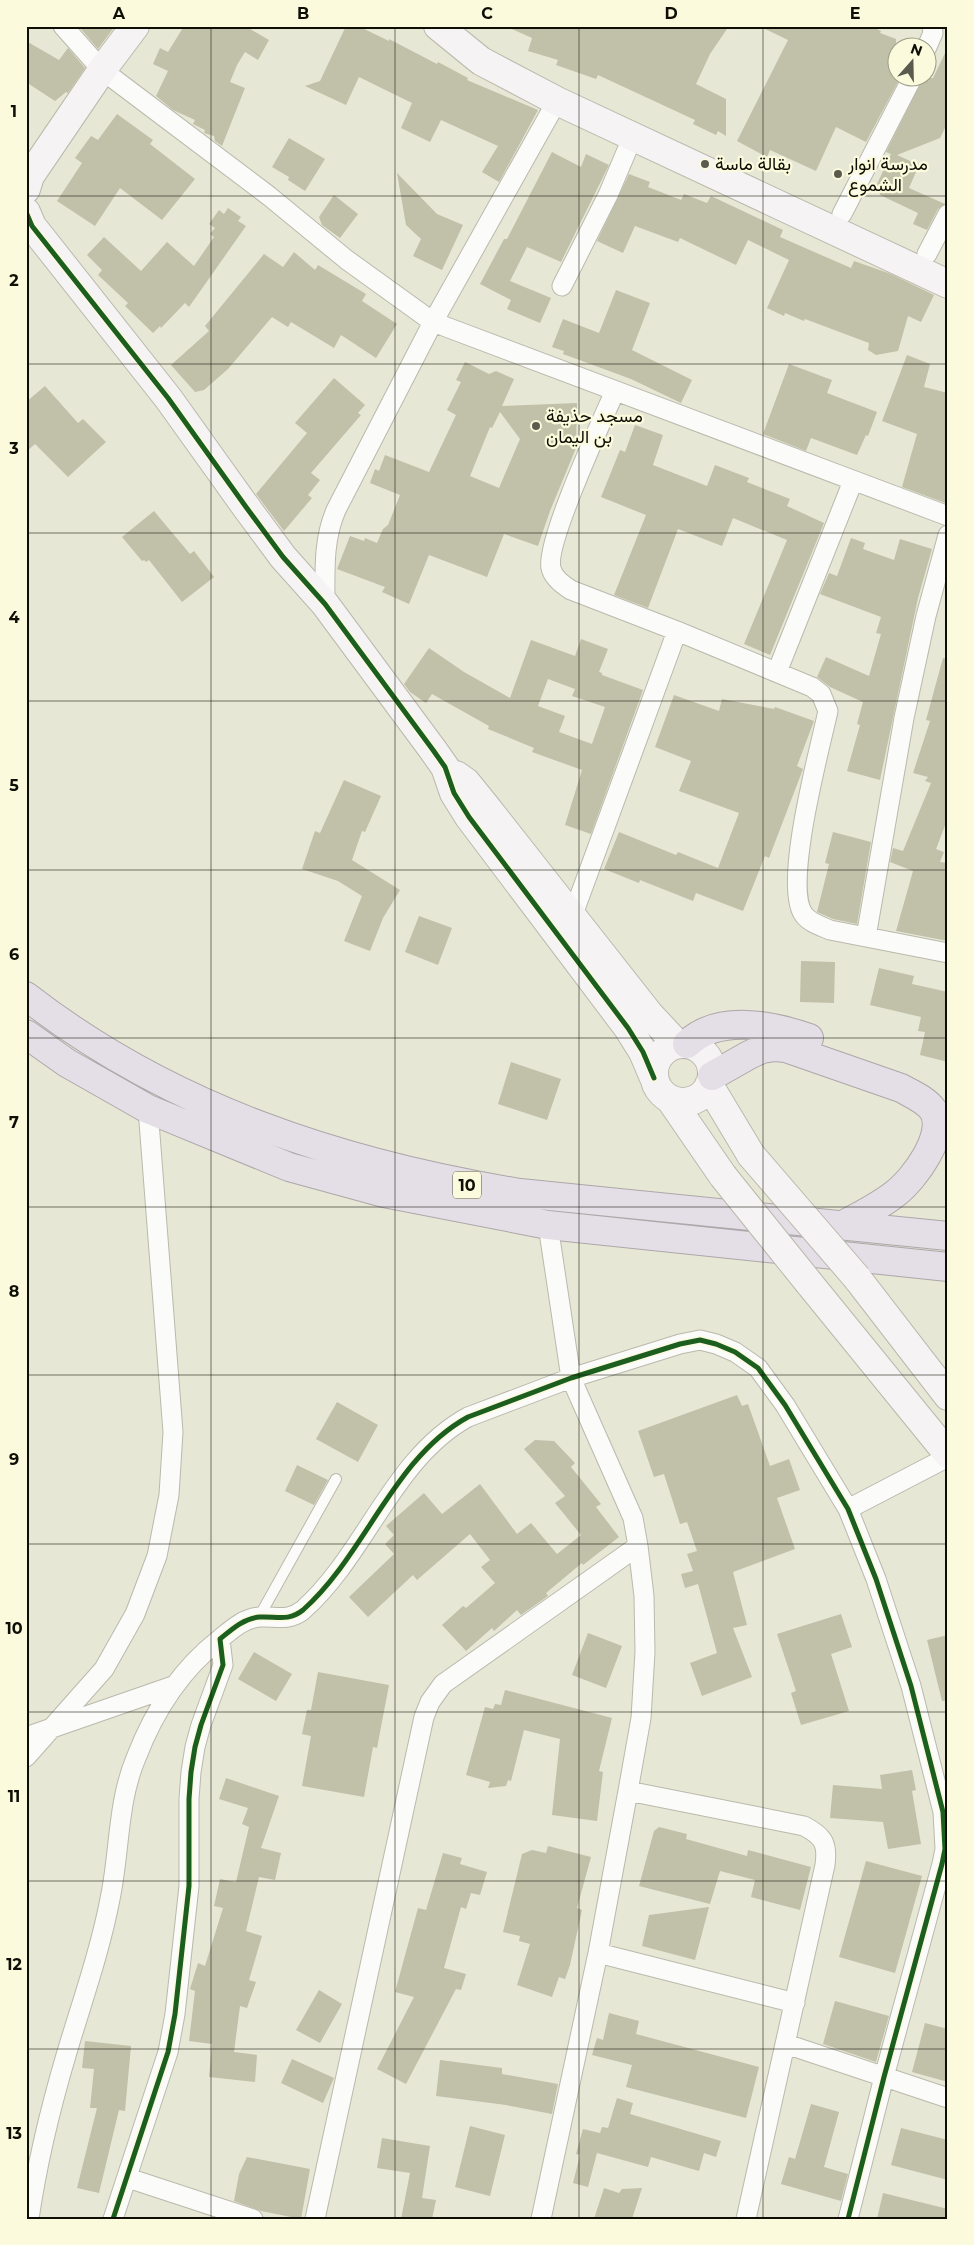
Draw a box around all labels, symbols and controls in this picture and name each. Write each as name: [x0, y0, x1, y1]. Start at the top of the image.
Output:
text: A: [112, 4, 126, 23]
text: B: [297, 4, 309, 23]
text: C: [481, 4, 493, 23]
text: D: [664, 4, 678, 23]
text: E: [850, 4, 860, 23]
north arrow: [886, 38, 936, 88]
text: N: [908, 39, 925, 60]
text: 1: [11, 102, 17, 121]
place label: بقالة ماسة: [715, 153, 791, 175]
place label: مدرسة انوار الشموع: [847, 153, 928, 197]
marker: بقالة ماسة: [699, 158, 711, 170]
marker: مدرسة انوار الشموع: [832, 168, 844, 180]
text: 2: [9, 271, 19, 290]
place label: مسجد حذيفة بن اليمان: [546, 405, 643, 448]
marker: مسجد حذيفة بن اليمان: [530, 420, 542, 432]
text: 3: [8, 439, 19, 458]
text: 4: [8, 608, 20, 627]
text: 5: [9, 776, 19, 795]
text: 6: [9, 945, 19, 964]
text: 7: [9, 1113, 19, 1132]
road number: 10: [453, 1172, 481, 1198]
text: 8: [9, 1282, 19, 1301]
text: 9: [9, 1450, 19, 1469]
text: 10: [5, 1619, 23, 1638]
text: 11: [8, 1787, 20, 1806]
text: 12: [6, 1955, 22, 1974]
text: 13: [6, 2124, 22, 2143]

